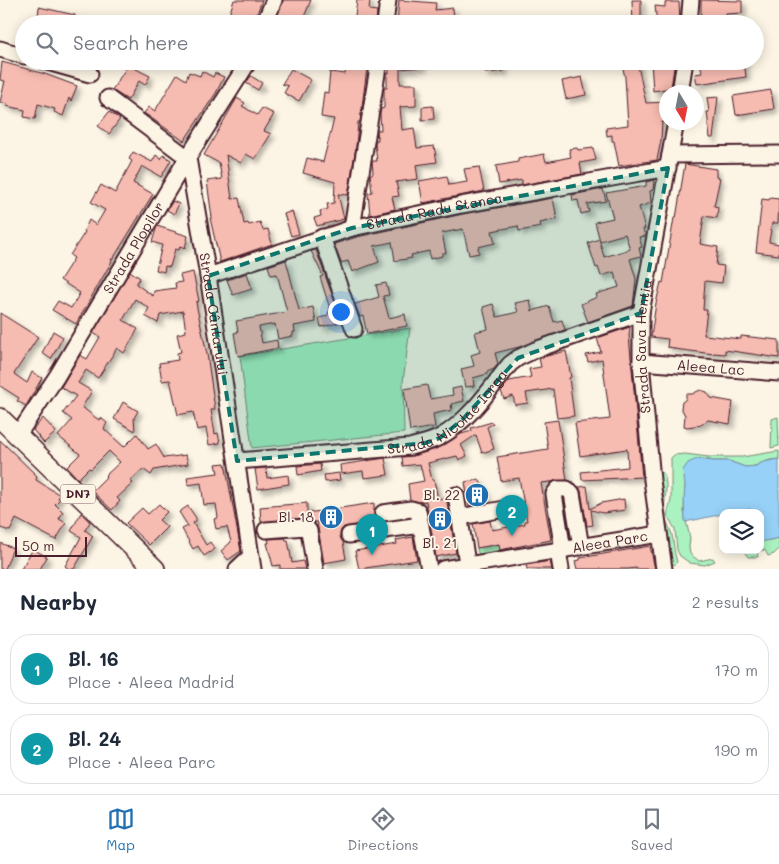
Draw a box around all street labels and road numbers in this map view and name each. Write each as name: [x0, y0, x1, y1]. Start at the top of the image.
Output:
street label: Strada Radu Stanca: [365, 188, 504, 234]
street label: Strada Plopilor: [98, 198, 168, 297]
street label: Strada Cântarului: [195, 251, 233, 376]
street label: Strada Sava Henția: [631, 278, 656, 414]
street label: Aleea Lac: [676, 355, 746, 379]
street label: Strada Nicolae Iorga: [386, 365, 511, 458]
road number: DN7: [60, 484, 96, 504]
street label: Aleea Parc: [571, 526, 649, 557]

